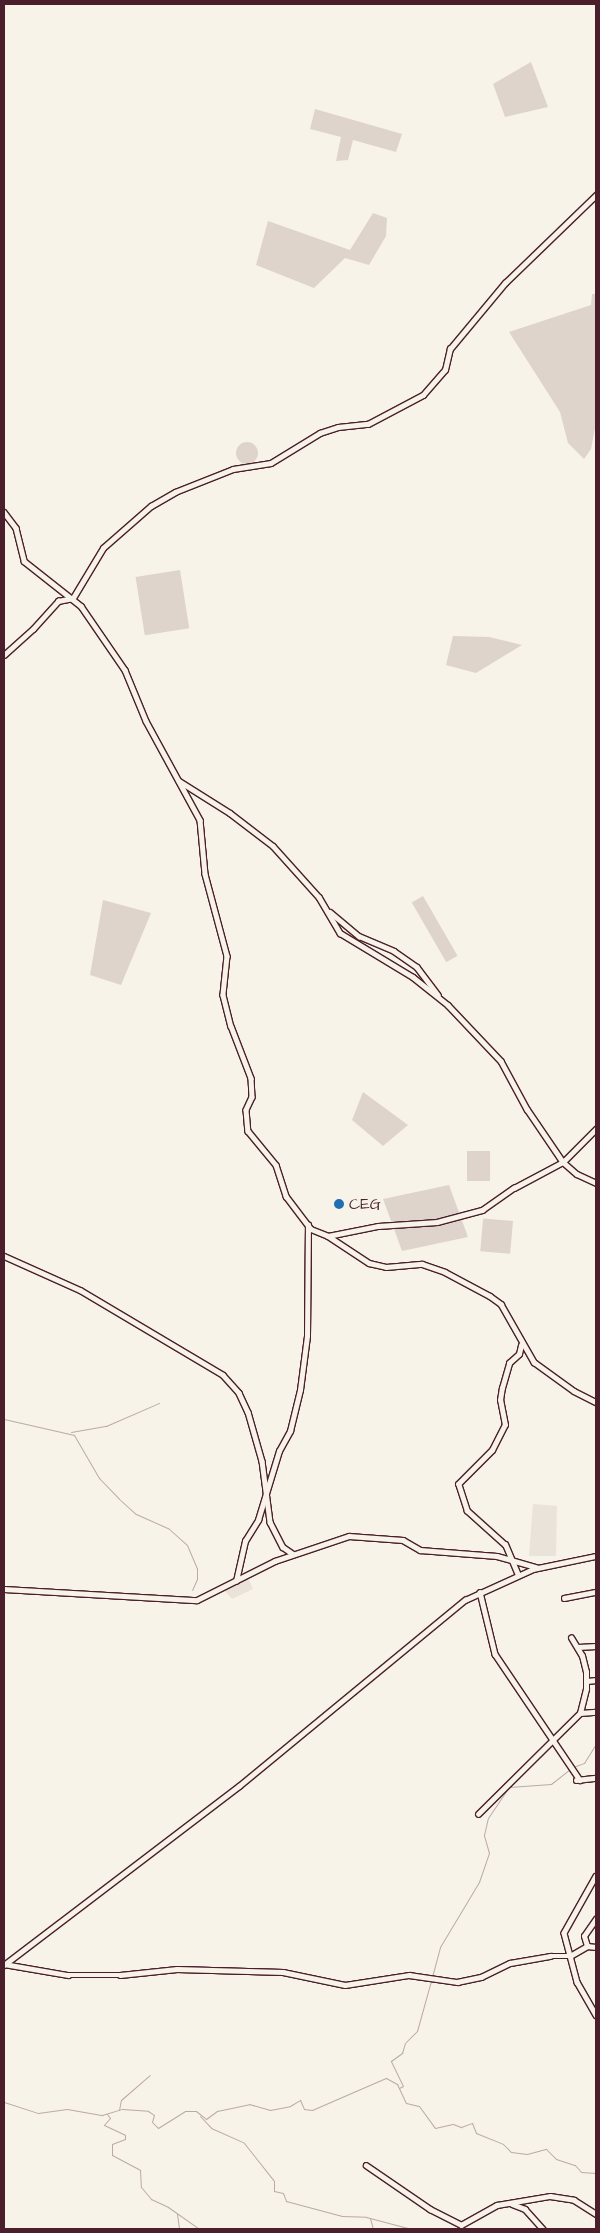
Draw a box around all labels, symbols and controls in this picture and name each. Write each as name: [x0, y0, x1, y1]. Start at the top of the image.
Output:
place label: CEG: [349, 1194, 381, 1214]
marker: CEG: [333, 1198, 345, 1210]

